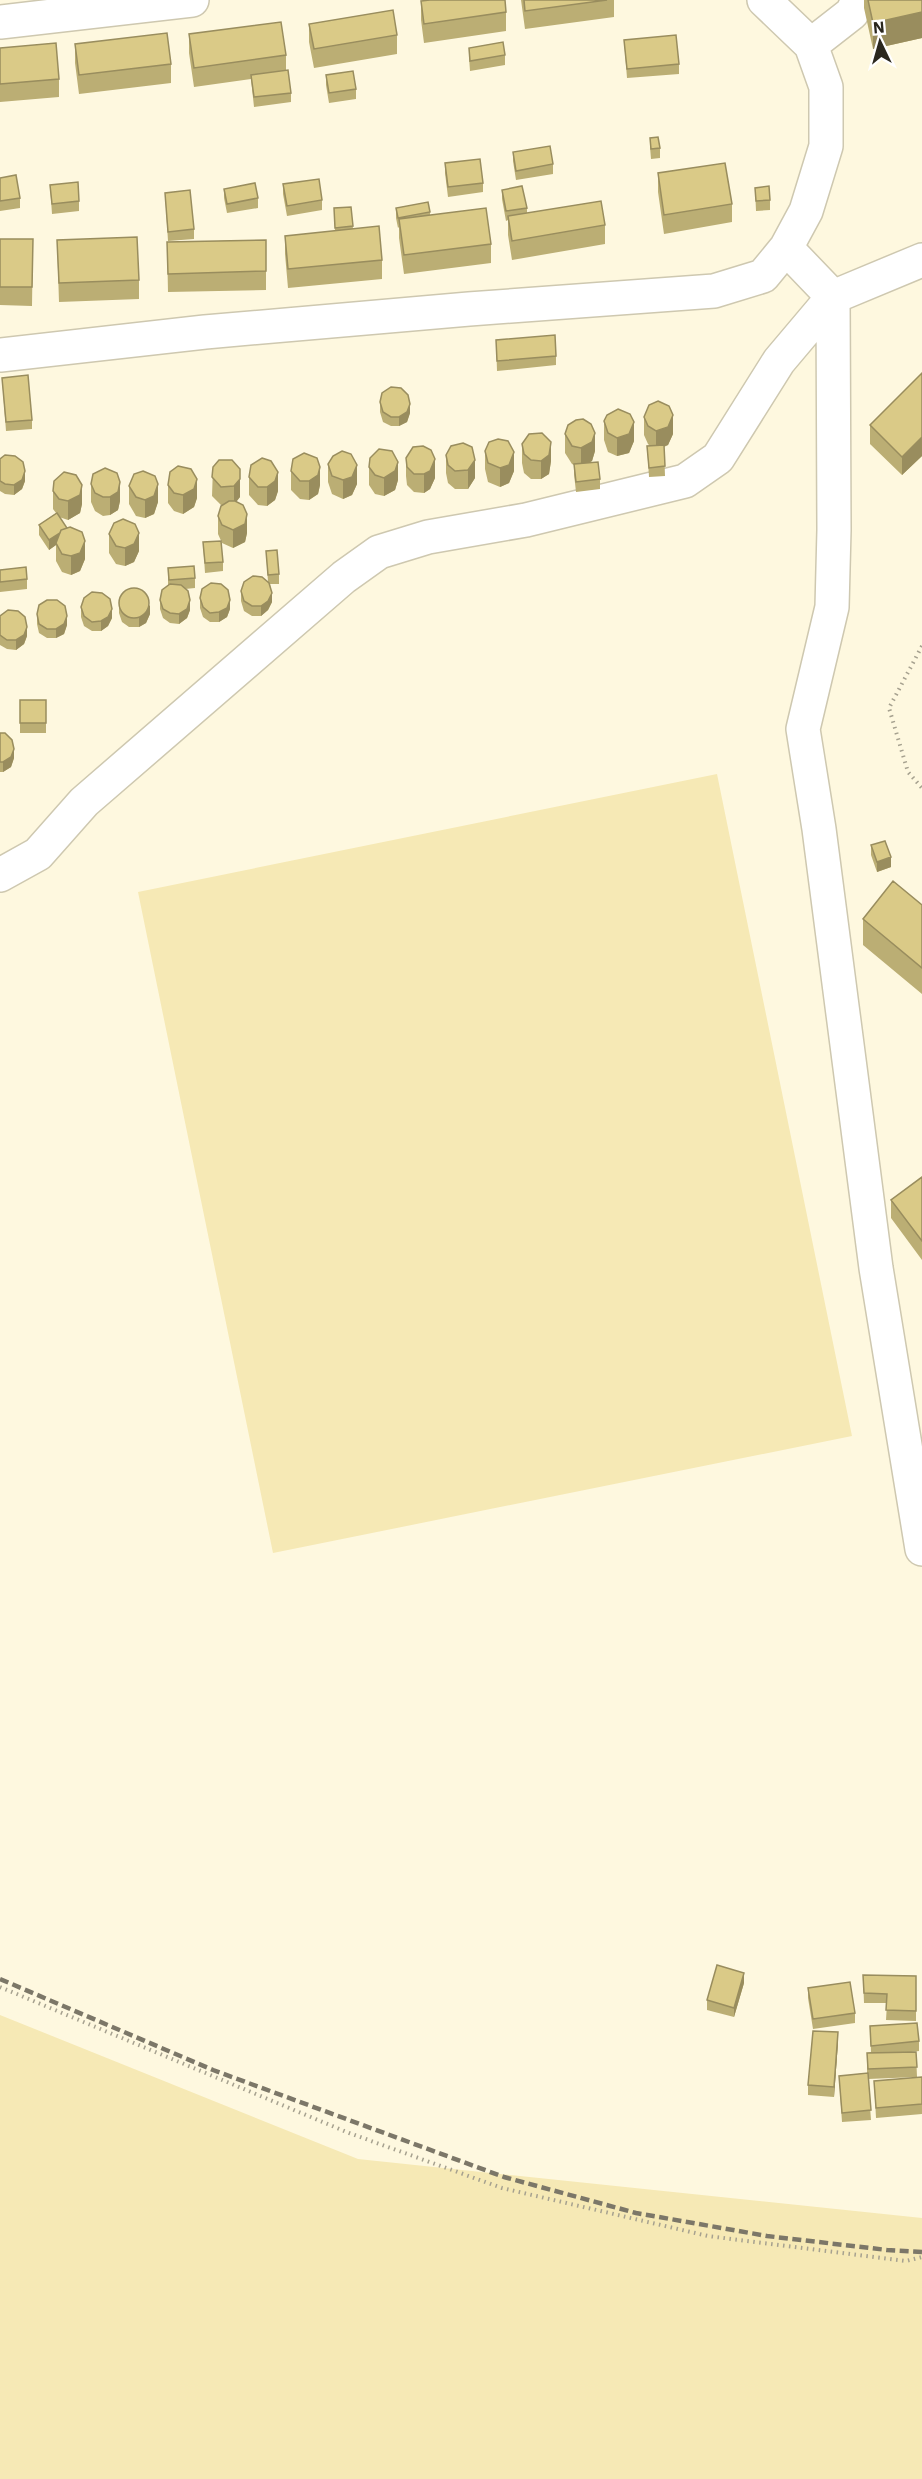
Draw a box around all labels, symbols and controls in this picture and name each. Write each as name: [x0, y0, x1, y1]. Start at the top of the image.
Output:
north arrow: [850, 12, 910, 72]
text: N: [872, 17, 885, 38]

